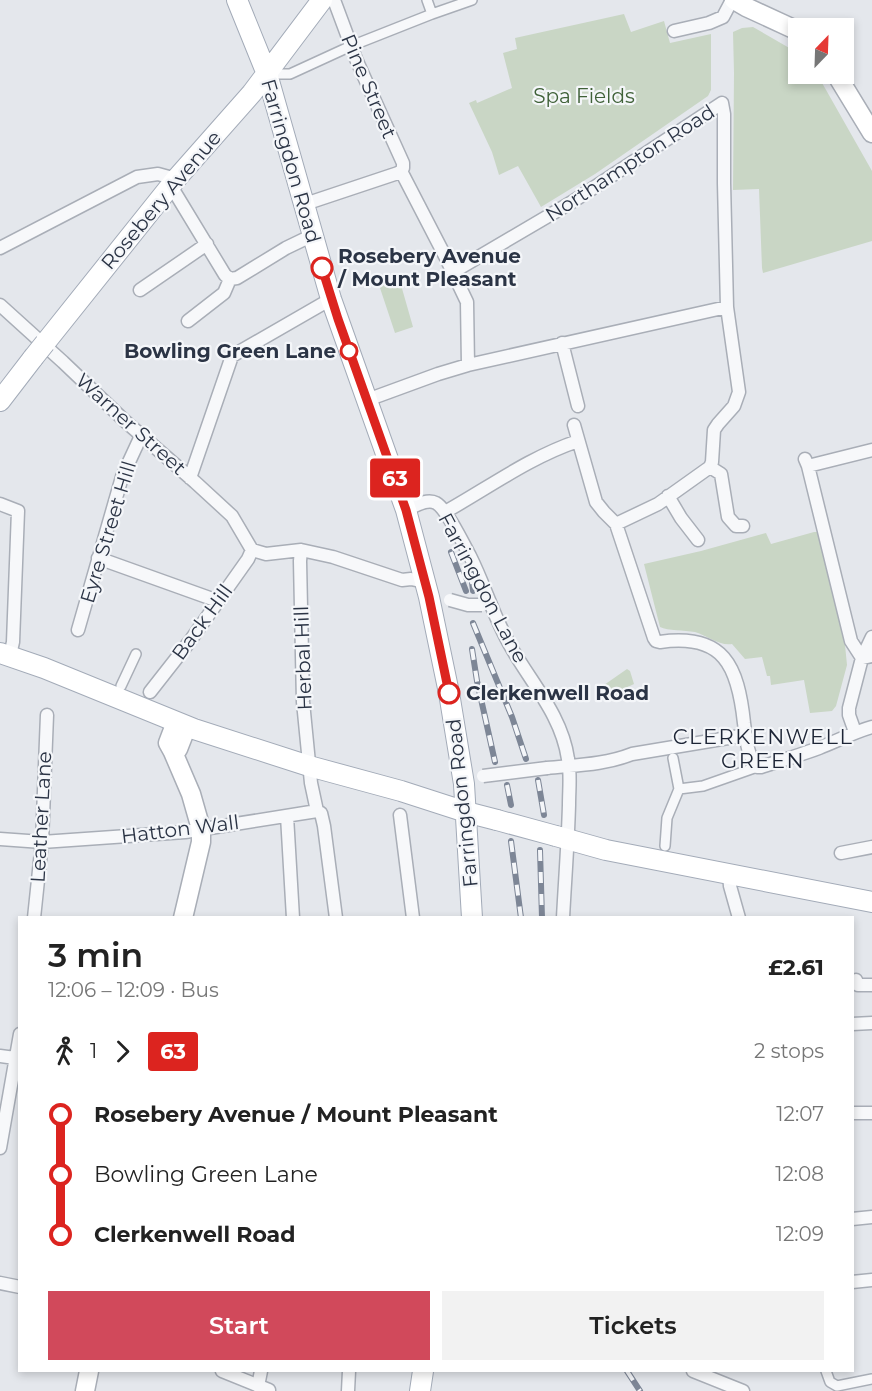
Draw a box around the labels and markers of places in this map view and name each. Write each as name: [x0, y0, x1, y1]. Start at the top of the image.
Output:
place label: Rosebery Avenue / Mount Pleasant: [337, 244, 521, 291]
marker: Rosebery Avenue / Mount Pleasant: [311, 257, 333, 279]
place label: Bowling Green Lane: [124, 339, 336, 363]
marker: Bowling Green Lane: [340, 342, 358, 360]
place label: Clerkenwell Road: [466, 681, 649, 705]
marker: Clerkenwell Road: [438, 682, 460, 704]

